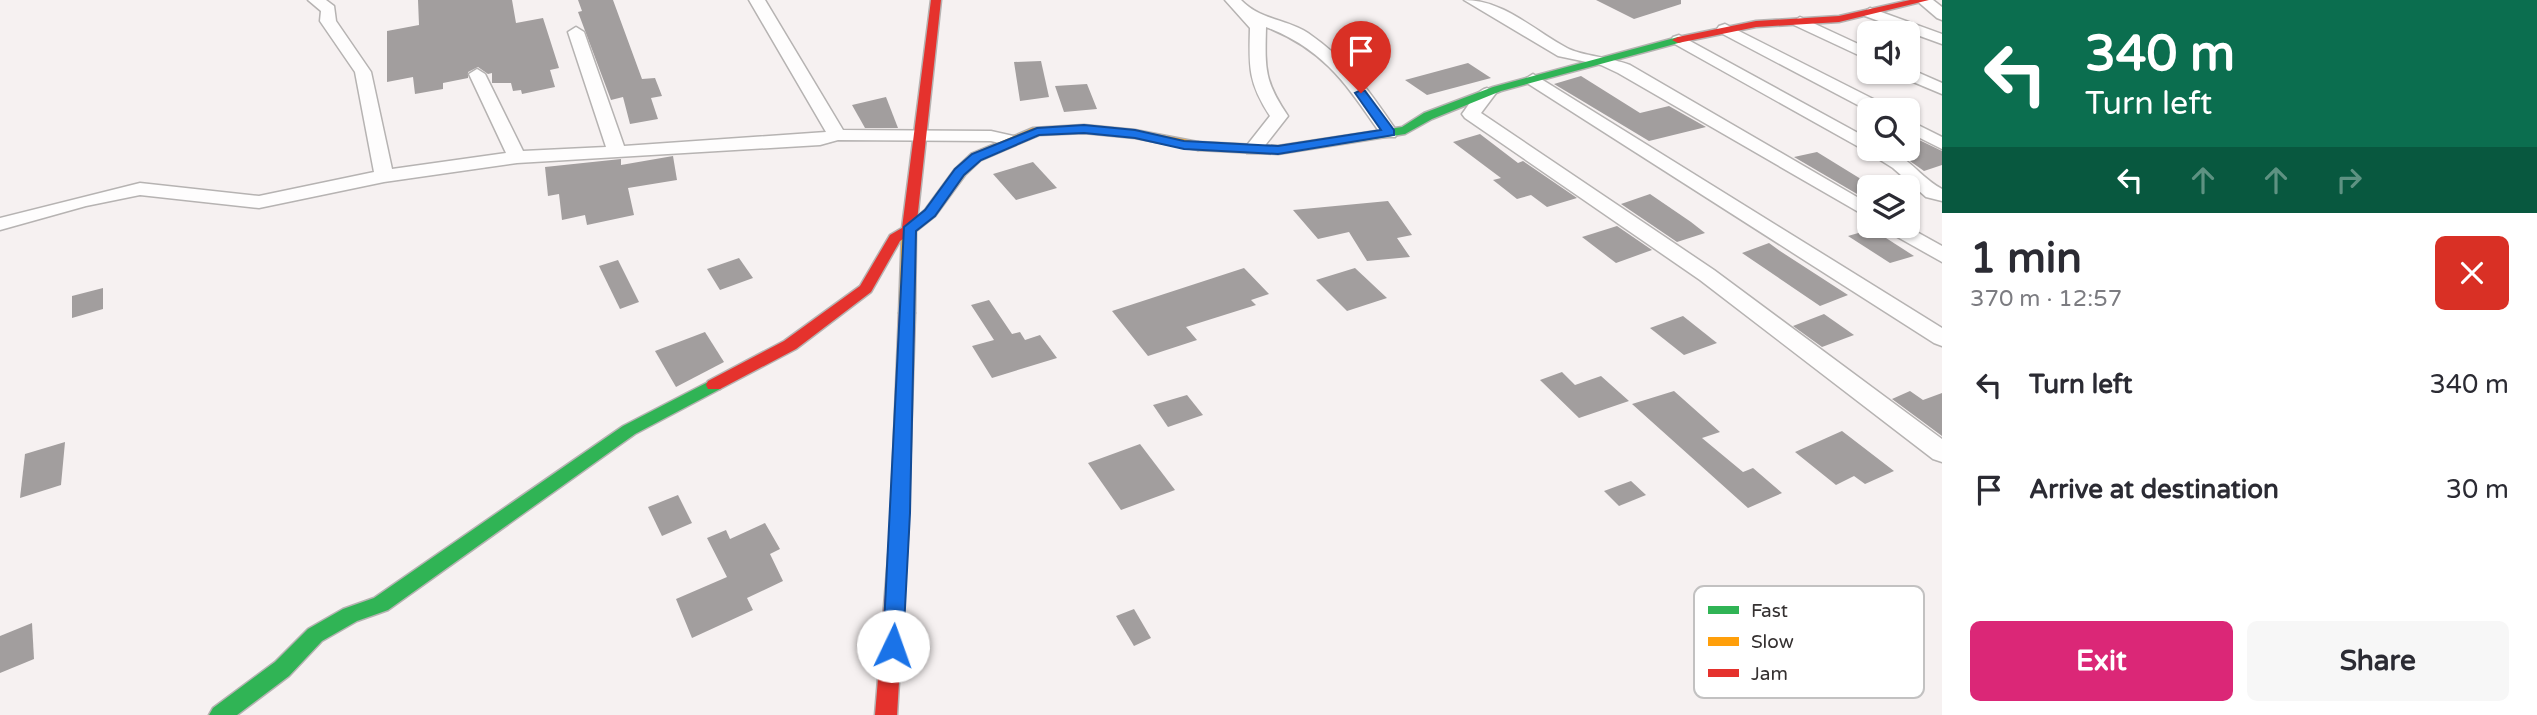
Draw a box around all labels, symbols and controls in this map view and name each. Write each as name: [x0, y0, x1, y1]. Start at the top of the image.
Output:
pin: [1331, 21, 1391, 93]
map controls: [1857, 21, 1920, 238]
button: sound: [1857, 21, 1920, 84]
text: 340 m: [2085, 25, 2235, 84]
icon: left: [1970, 28, 2061, 119]
icon: arrive: [1342, 32, 1380, 70]
text: Turn left: [2085, 85, 2212, 123]
button: search: [1857, 98, 1920, 161]
icon: left: [2111, 161, 2149, 199]
icon: ahead: [2184, 161, 2222, 199]
icon: ahead: [2257, 161, 2295, 199]
icon: right: [2330, 161, 2368, 199]
button: layers: [1857, 175, 1920, 238]
text: 1 min: [1970, 233, 2082, 284]
button: close: [2435, 236, 2509, 310]
text: 370 m · 12:57: [1970, 285, 2122, 313]
icon: left: [1970, 366, 2008, 404]
text: Turn left: [2029, 369, 2132, 400]
text: 340 m: [2429, 369, 2509, 400]
icon: arrive: [1970, 471, 2008, 509]
text: Arrive at destination: [2029, 474, 2279, 505]
text: 30 m: [2446, 474, 2509, 505]
legend: [1694, 586, 1924, 698]
text: Fast: [1751, 600, 1788, 622]
position arrow: [856, 609, 930, 683]
button: Exit: [1970, 621, 2233, 701]
button: Share: [2247, 621, 2509, 701]
text: Slow: [1751, 631, 1794, 653]
text: Jam: [1751, 663, 1788, 685]

